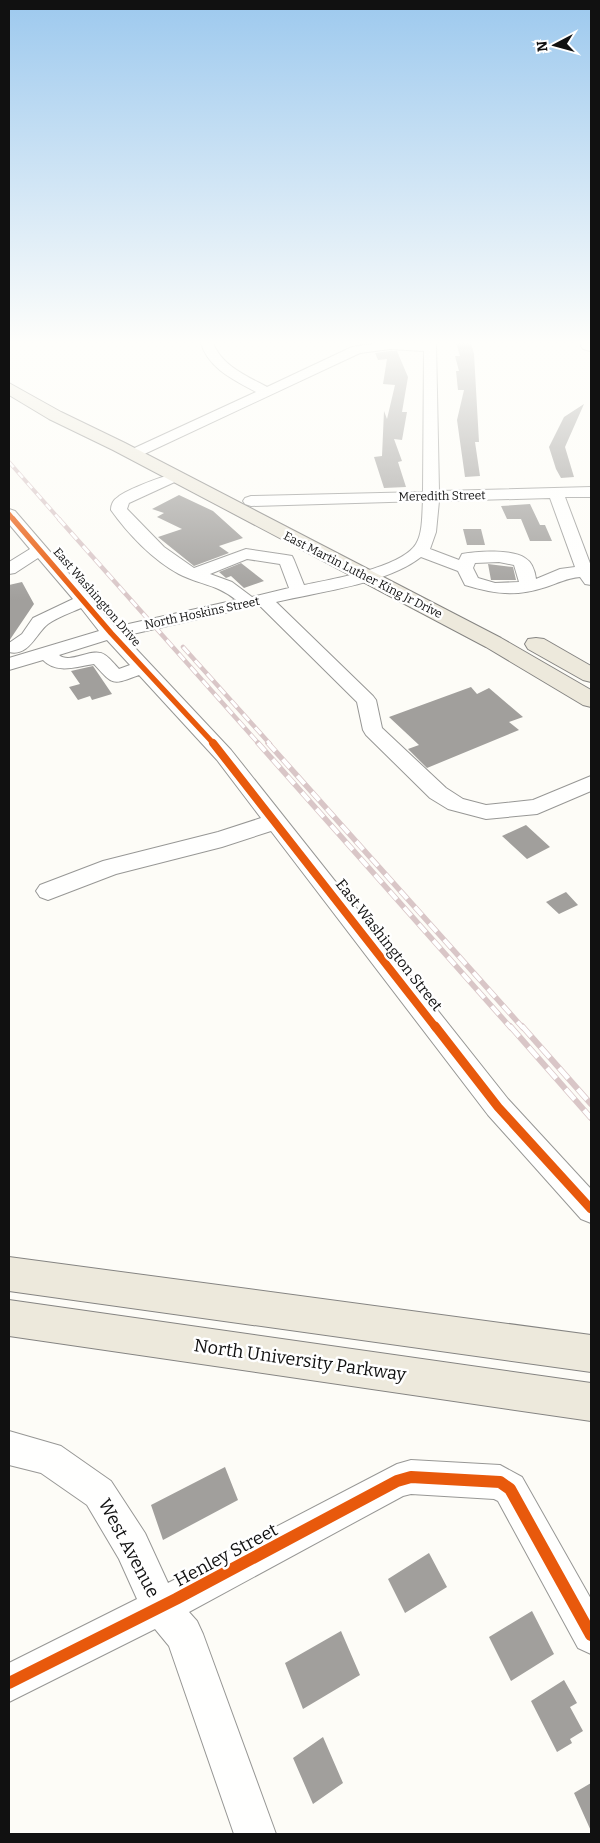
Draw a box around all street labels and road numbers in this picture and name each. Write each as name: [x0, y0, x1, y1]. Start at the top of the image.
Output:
street label: Meredith Street: [398, 488, 486, 504]
street label: East Martin Luther King Jr Drive: [281, 529, 445, 621]
street label: East Washington Drive: [50, 545, 144, 649]
street label: North Hoskins Street: [143, 594, 261, 632]
street label: East Washington Street: [332, 875, 446, 1015]
street label: North University Parkway: [192, 1334, 408, 1386]
street label: West Avenue: [94, 1495, 164, 1601]
street label: Henley Street: [171, 1518, 282, 1591]

